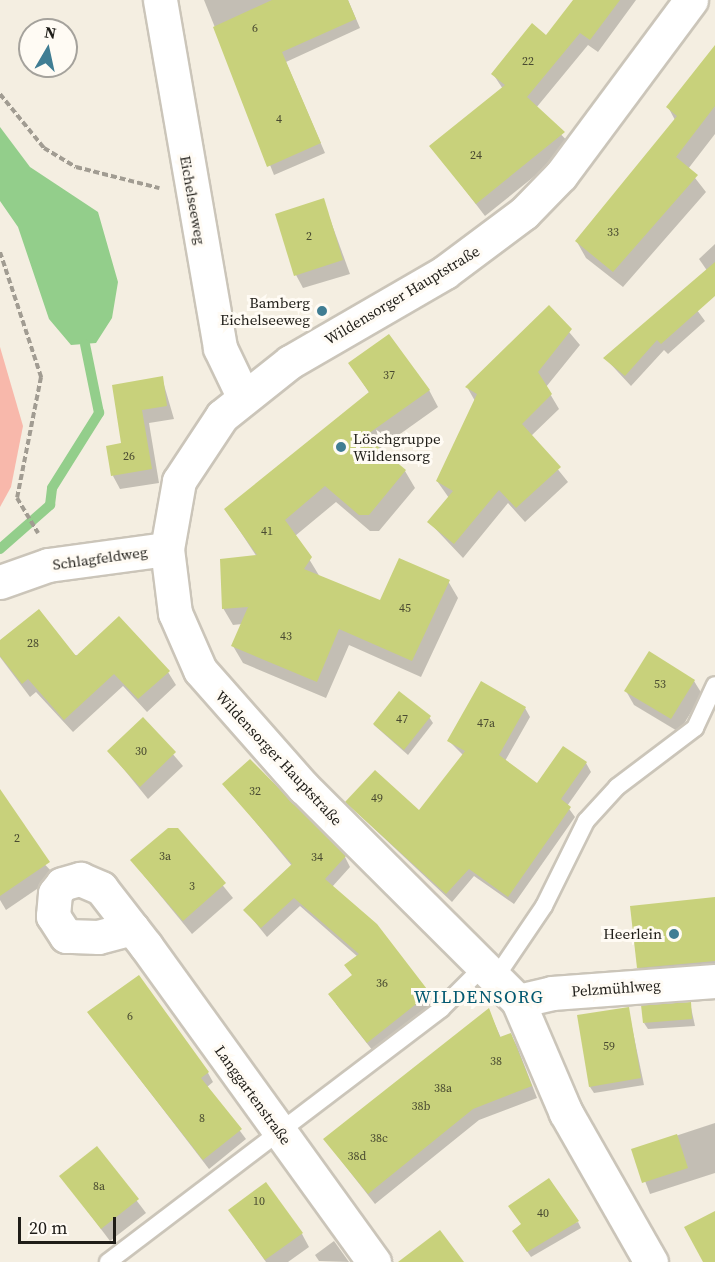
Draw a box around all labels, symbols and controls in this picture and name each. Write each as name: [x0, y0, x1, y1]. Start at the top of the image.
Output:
north arrow: [18, 18, 78, 78]
text: N: [43, 20, 58, 44]
house number: 6: [252, 22, 258, 36]
house number: 22: [522, 55, 534, 69]
house number: 4: [276, 113, 282, 127]
house number: 24: [470, 149, 482, 163]
street label: Eichelseeweg: [176, 154, 210, 246]
house number: 33: [607, 226, 619, 240]
house number: 2: [306, 230, 312, 244]
street label: Wildensorger Hauptstraße: [321, 242, 483, 348]
place label: Bamberg Eichelseeweg: [220, 293, 310, 328]
marker: Bamberg Eichelseeweg: [315, 304, 329, 318]
house number: 37: [383, 369, 395, 383]
place label: Löschgruppe Wildensorg: [353, 429, 441, 464]
marker: Löschgruppe Wildensorg: [334, 440, 348, 454]
house number: 26: [123, 450, 135, 464]
house number: 41: [261, 525, 273, 539]
street label: Schlagfeldweg: [52, 542, 148, 574]
house number: 45: [399, 602, 411, 616]
house number: 43: [280, 630, 292, 644]
house number: 28: [27, 637, 39, 651]
house number: 53: [654, 678, 666, 692]
street label: Wildensorger Hauptstraße: [212, 687, 346, 829]
house number: 47: [396, 713, 408, 727]
house number: 47a: [477, 717, 495, 731]
house number: 30: [135, 745, 147, 759]
house number: 32: [249, 785, 261, 799]
house number: 49: [371, 792, 383, 806]
house number: 2: [14, 832, 20, 846]
house number: 3a: [159, 850, 171, 864]
house number: 34: [311, 851, 323, 865]
house number: 3: [189, 880, 195, 894]
place label: Heerlein: [603, 925, 662, 943]
marker: Heerlein: [667, 927, 681, 941]
street label: Pelzmühlweg: [571, 976, 661, 1000]
house number: 36: [376, 977, 388, 991]
district label: WILDENSORG: [414, 986, 544, 1008]
house number: 6: [127, 1010, 133, 1024]
house number: 59: [603, 1040, 615, 1054]
street label: Langgartenstraße: [211, 1042, 295, 1148]
house number: 38: [490, 1055, 502, 1069]
house number: 38a: [434, 1082, 452, 1096]
house number: 38b: [412, 1100, 430, 1114]
house number: 8: [199, 1112, 205, 1126]
house number: 38c: [370, 1132, 388, 1146]
house number: 38d: [348, 1150, 366, 1164]
house number: 8a: [93, 1180, 105, 1194]
house number: 10: [253, 1195, 265, 1209]
scale bar: [21, 1205, 118, 1243]
house number: 40: [537, 1207, 549, 1221]
text: 20 m: [29, 1215, 67, 1240]

